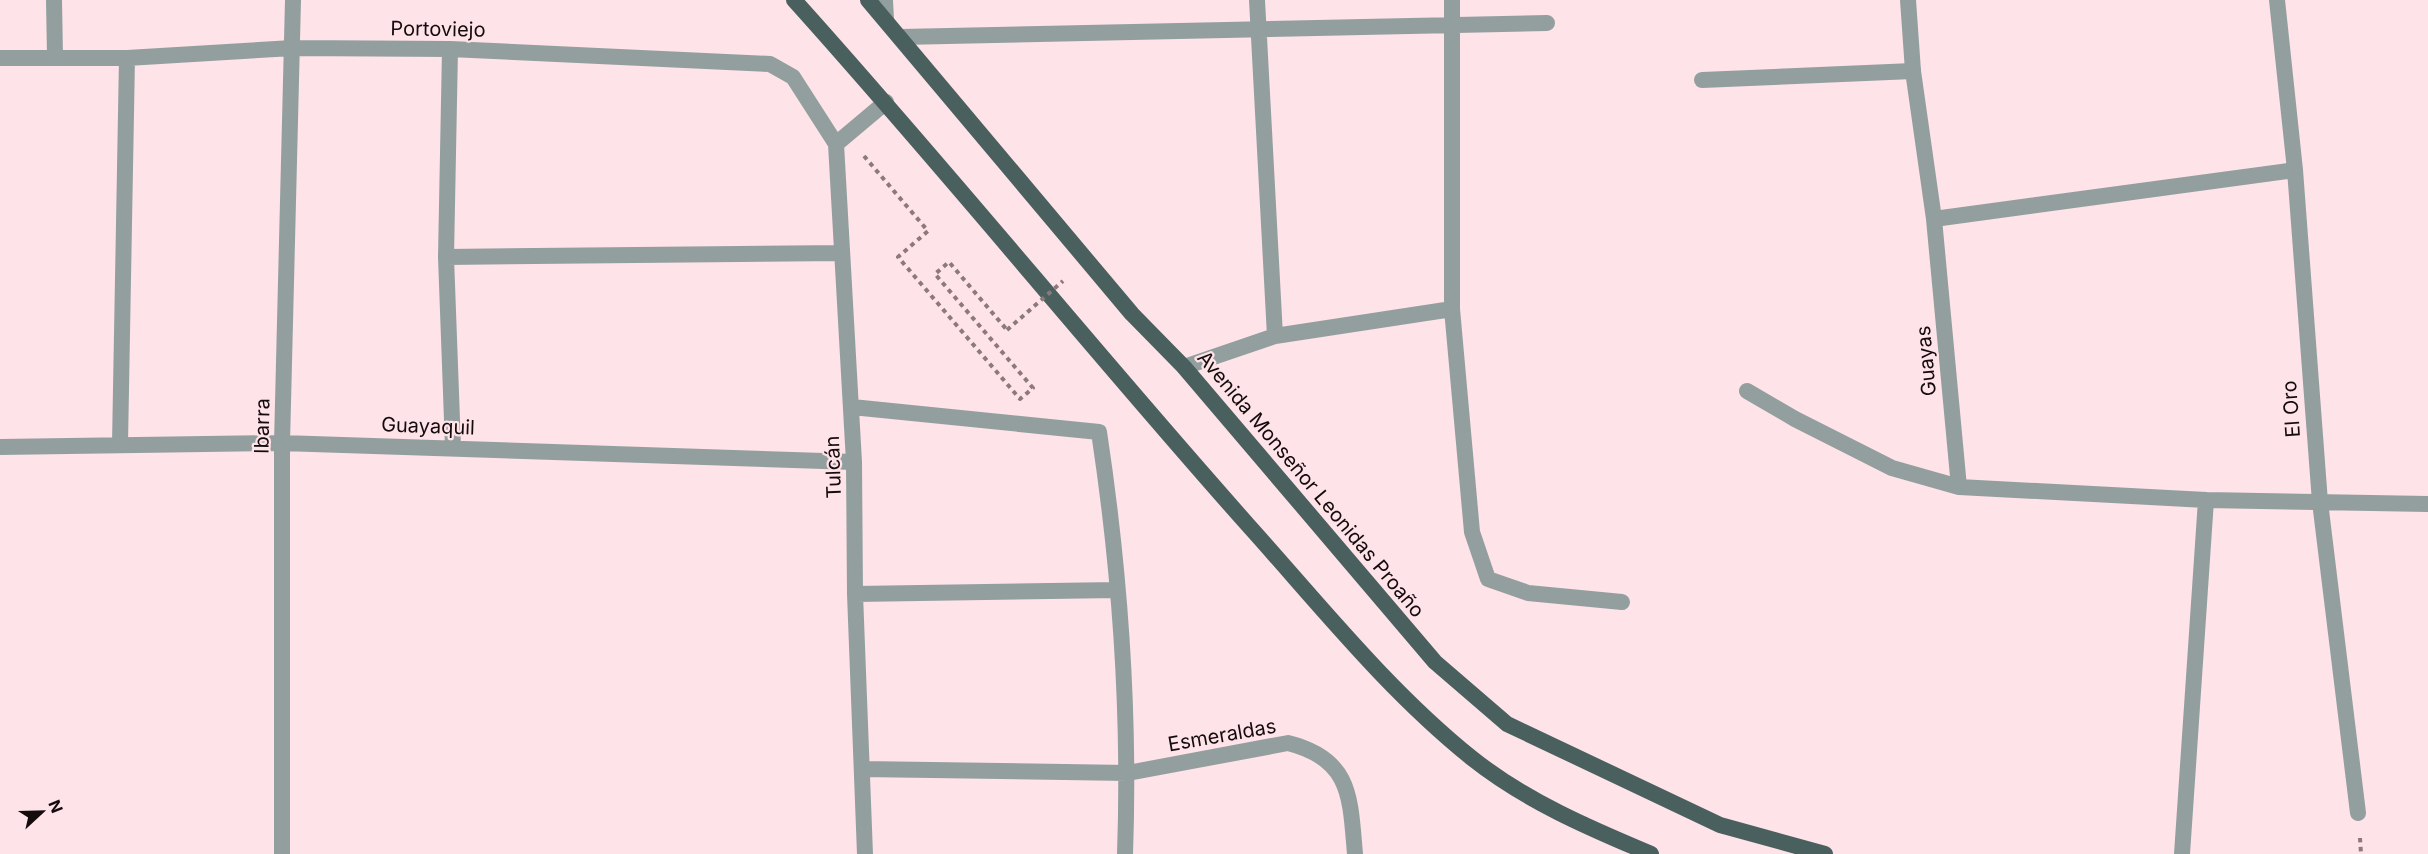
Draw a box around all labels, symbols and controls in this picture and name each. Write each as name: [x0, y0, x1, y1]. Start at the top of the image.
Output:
street label: Portoviejo: [390, 16, 486, 42]
street label: Guayas: [1911, 325, 1941, 397]
street label: Avenida Monseñor Leonidas Proaño: [1192, 346, 1430, 622]
street label: El Oro: [2277, 380, 2305, 438]
street label: Ibarra: [250, 398, 274, 454]
street label: Guayaquil: [381, 412, 475, 440]
street label: Tulcán: [820, 435, 846, 499]
street label: Esmeraldas: [1166, 714, 1278, 756]
north arrow: [12, 782, 72, 842]
text: N: [44, 797, 67, 816]

